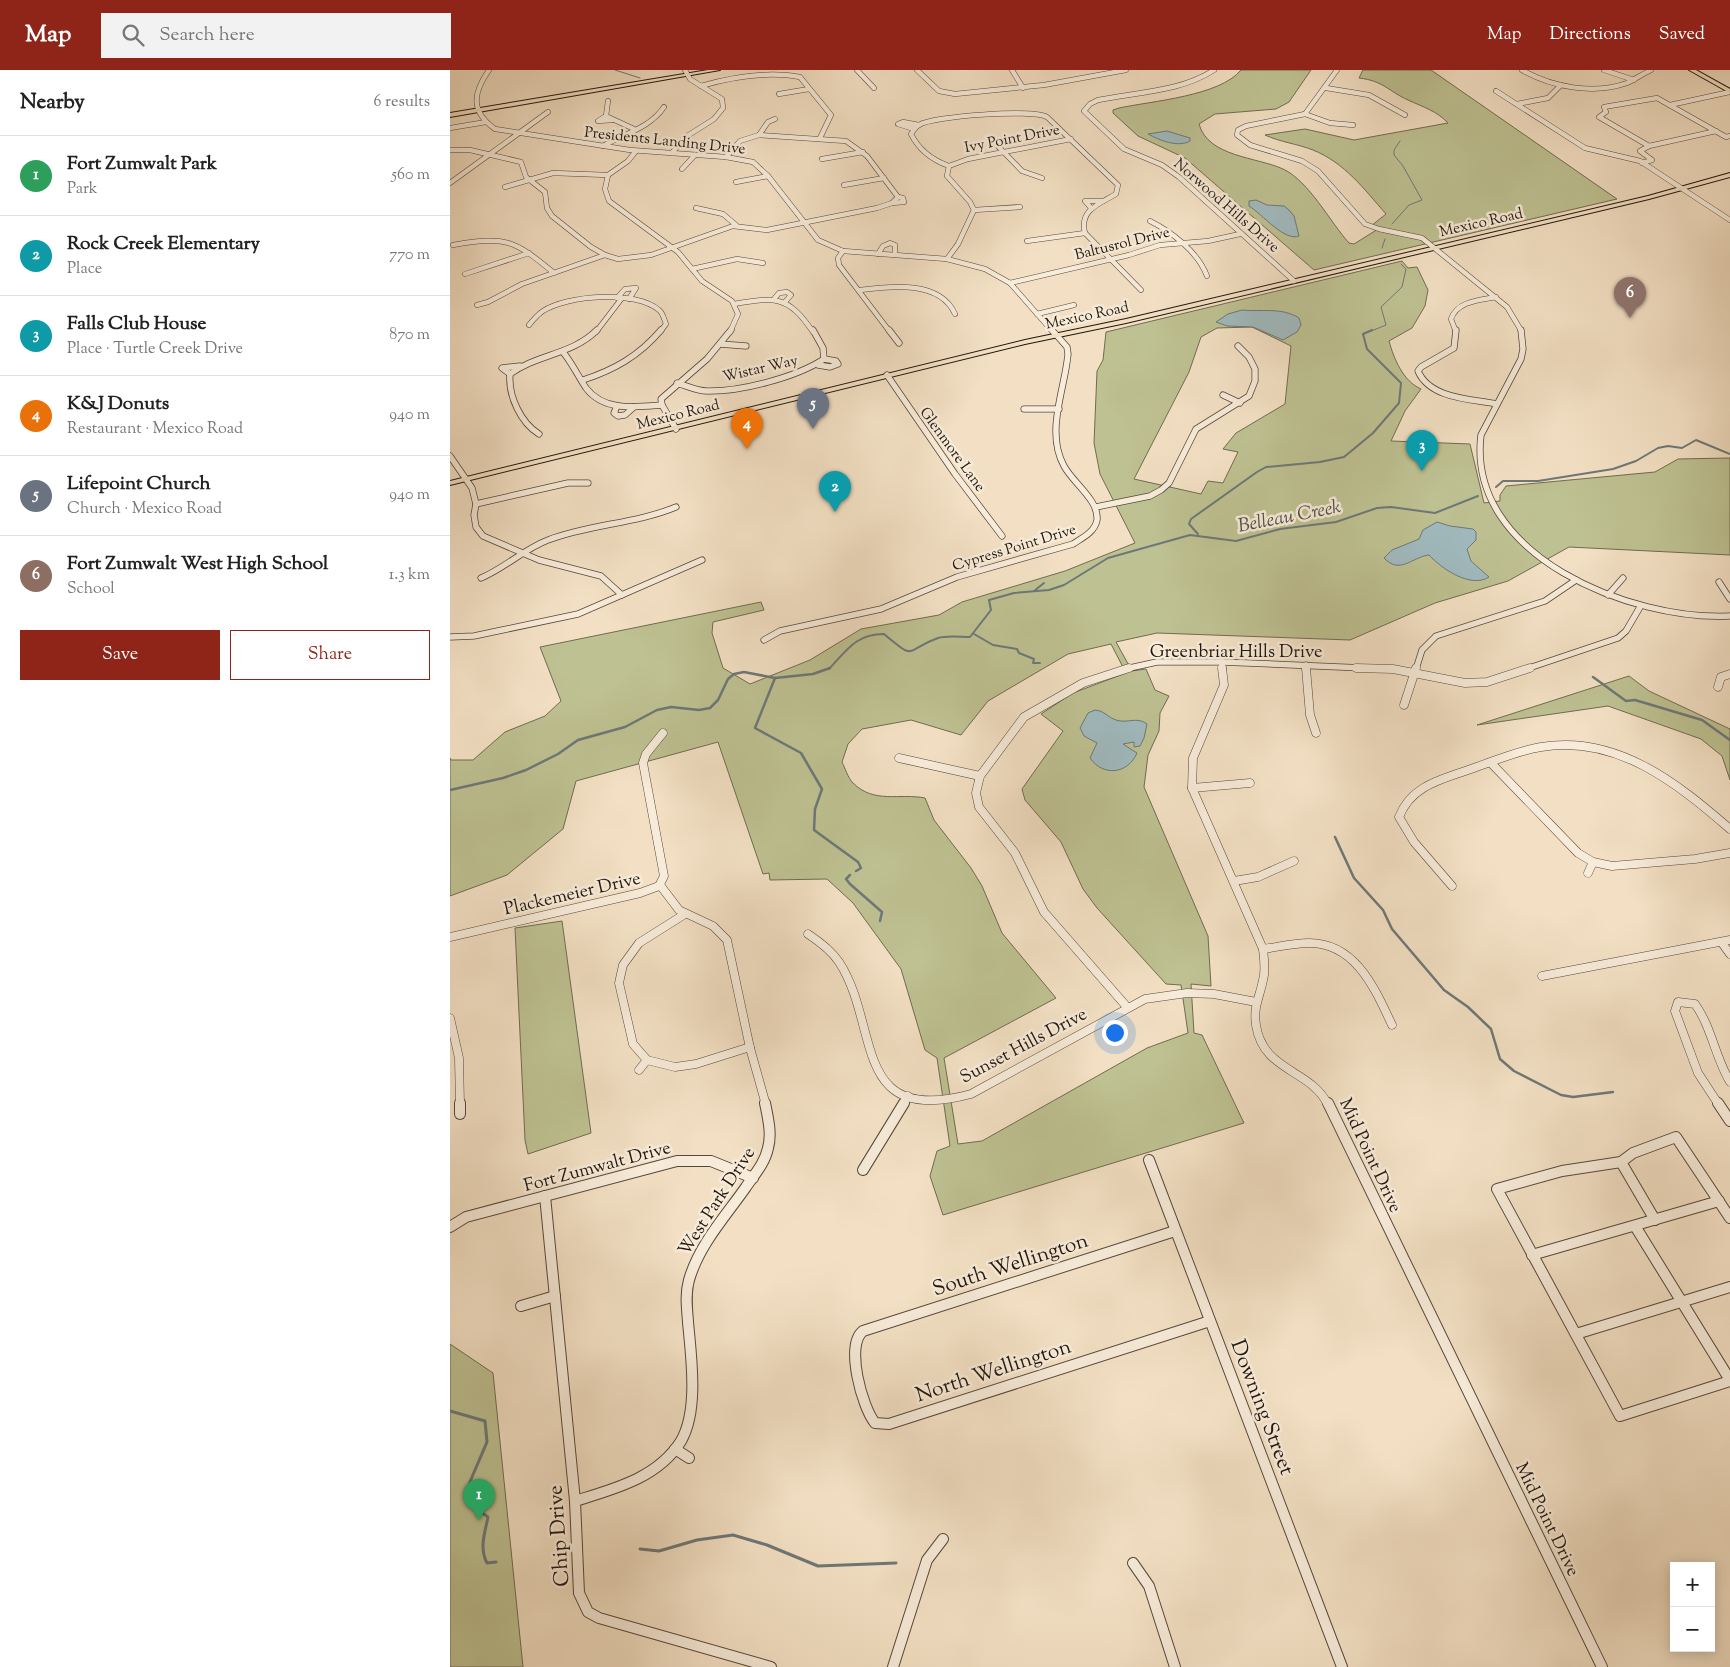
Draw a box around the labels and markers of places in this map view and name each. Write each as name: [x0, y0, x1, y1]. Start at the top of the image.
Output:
pin: 6: [1614, 277, 1646, 318]
pin: 5: [797, 388, 829, 429]
pin: 4: [731, 408, 763, 449]
pin: 3: [1406, 430, 1438, 471]
pin: 2: [819, 471, 851, 512]
pin: 1: [463, 1479, 495, 1520]

